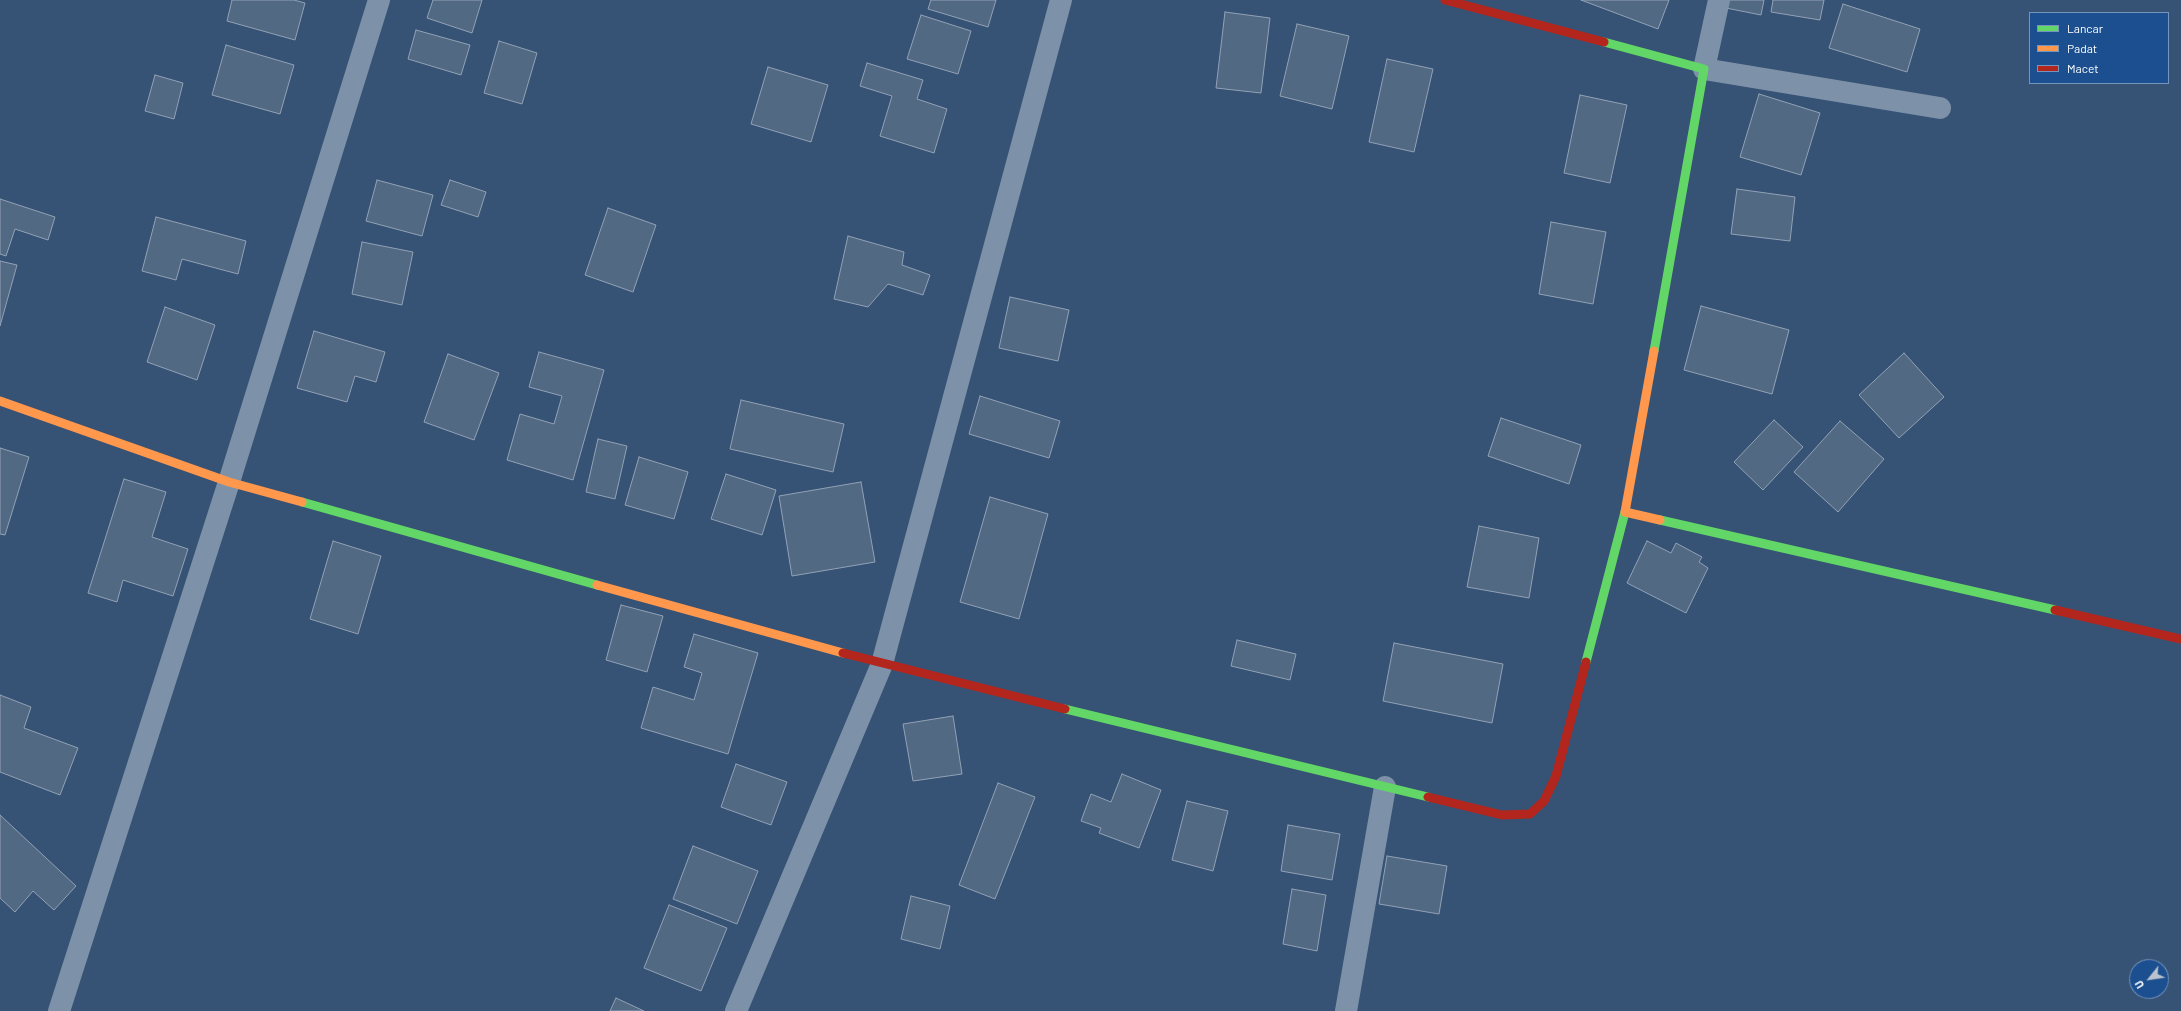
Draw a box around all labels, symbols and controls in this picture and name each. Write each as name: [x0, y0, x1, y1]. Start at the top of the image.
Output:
legend: [2029, 12, 2169, 84]
text: Lancar: [2067, 21, 2103, 35]
text: Padat: [2067, 41, 2097, 55]
text: Macet: [2067, 61, 2099, 75]
north arrow: [2129, 959, 2169, 999]
text: U: [2132, 979, 2146, 991]

